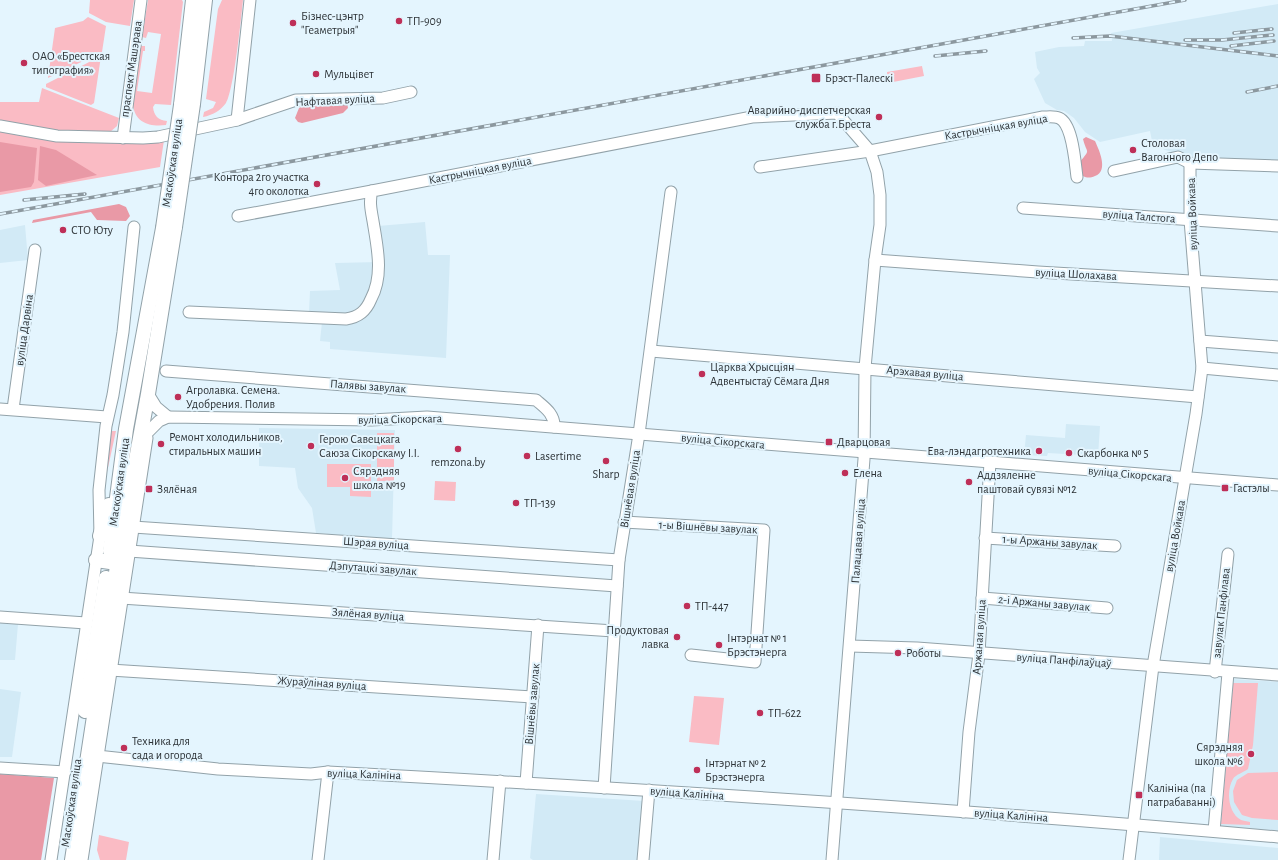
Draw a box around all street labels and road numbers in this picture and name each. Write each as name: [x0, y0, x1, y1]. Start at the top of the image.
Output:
street label: праспект Машэрава: [118, 19, 144, 118]
street label: Нафтавая вуліца: [295, 92, 376, 109]
street label: Кастрычніцкая вуліца: [943, 112, 1049, 143]
street label: Маскоўская вуліца: [160, 117, 185, 208]
street label: Кастрычніцкая вуліца: [427, 154, 533, 187]
street label: вуліца Войкава: [1185, 177, 1200, 251]
street label: вуліца Талстога: [1102, 207, 1176, 226]
street label: вуліца Шолахава: [1035, 266, 1118, 283]
street label: вуліца Дарвіна: [13, 293, 36, 367]
street label: Арэхавая вуліца: [886, 364, 965, 383]
street label: Палявы завулак: [330, 377, 407, 396]
street label: вуліца Сікорскага: [358, 412, 443, 427]
street label: вуліца Сікорскага: [680, 431, 766, 452]
street label: Маскоўская вуліца: [107, 436, 132, 527]
street label: Вішнёвая вуліца: [618, 449, 643, 529]
street label: вуліца Сікорскага: [1087, 464, 1173, 485]
street label: Палацавая вуліца: [849, 498, 868, 584]
street label: вуліца Войкава: [1163, 499, 1188, 573]
street label: 1-ы Вішнёвы завулак: [658, 518, 758, 537]
street label: 1-ы Аржаны завулак: [1002, 533, 1099, 552]
street label: Шэрая вуліца: [343, 535, 410, 552]
street label: Дэпутацкі завулак: [329, 559, 418, 578]
street label: завулак Панфілава: [1210, 567, 1233, 659]
street label: 2-і Аржаны завулак: [997, 593, 1091, 614]
street label: Аржаная вуліца: [970, 598, 989, 675]
street label: Зялёная вуліца: [331, 605, 405, 624]
street label: вуліца Панфілаўцаў: [1016, 651, 1112, 670]
street label: Вішнёвы завулак: [522, 662, 543, 745]
street label: Жураўліная вуліца: [277, 674, 367, 693]
street label: Маскоўская вуліца: [59, 757, 84, 848]
street label: вуліца Калініна: [327, 767, 402, 782]
street label: вуліца Калініна: [649, 784, 725, 803]
street label: вуліца Калініна: [973, 806, 1049, 825]

